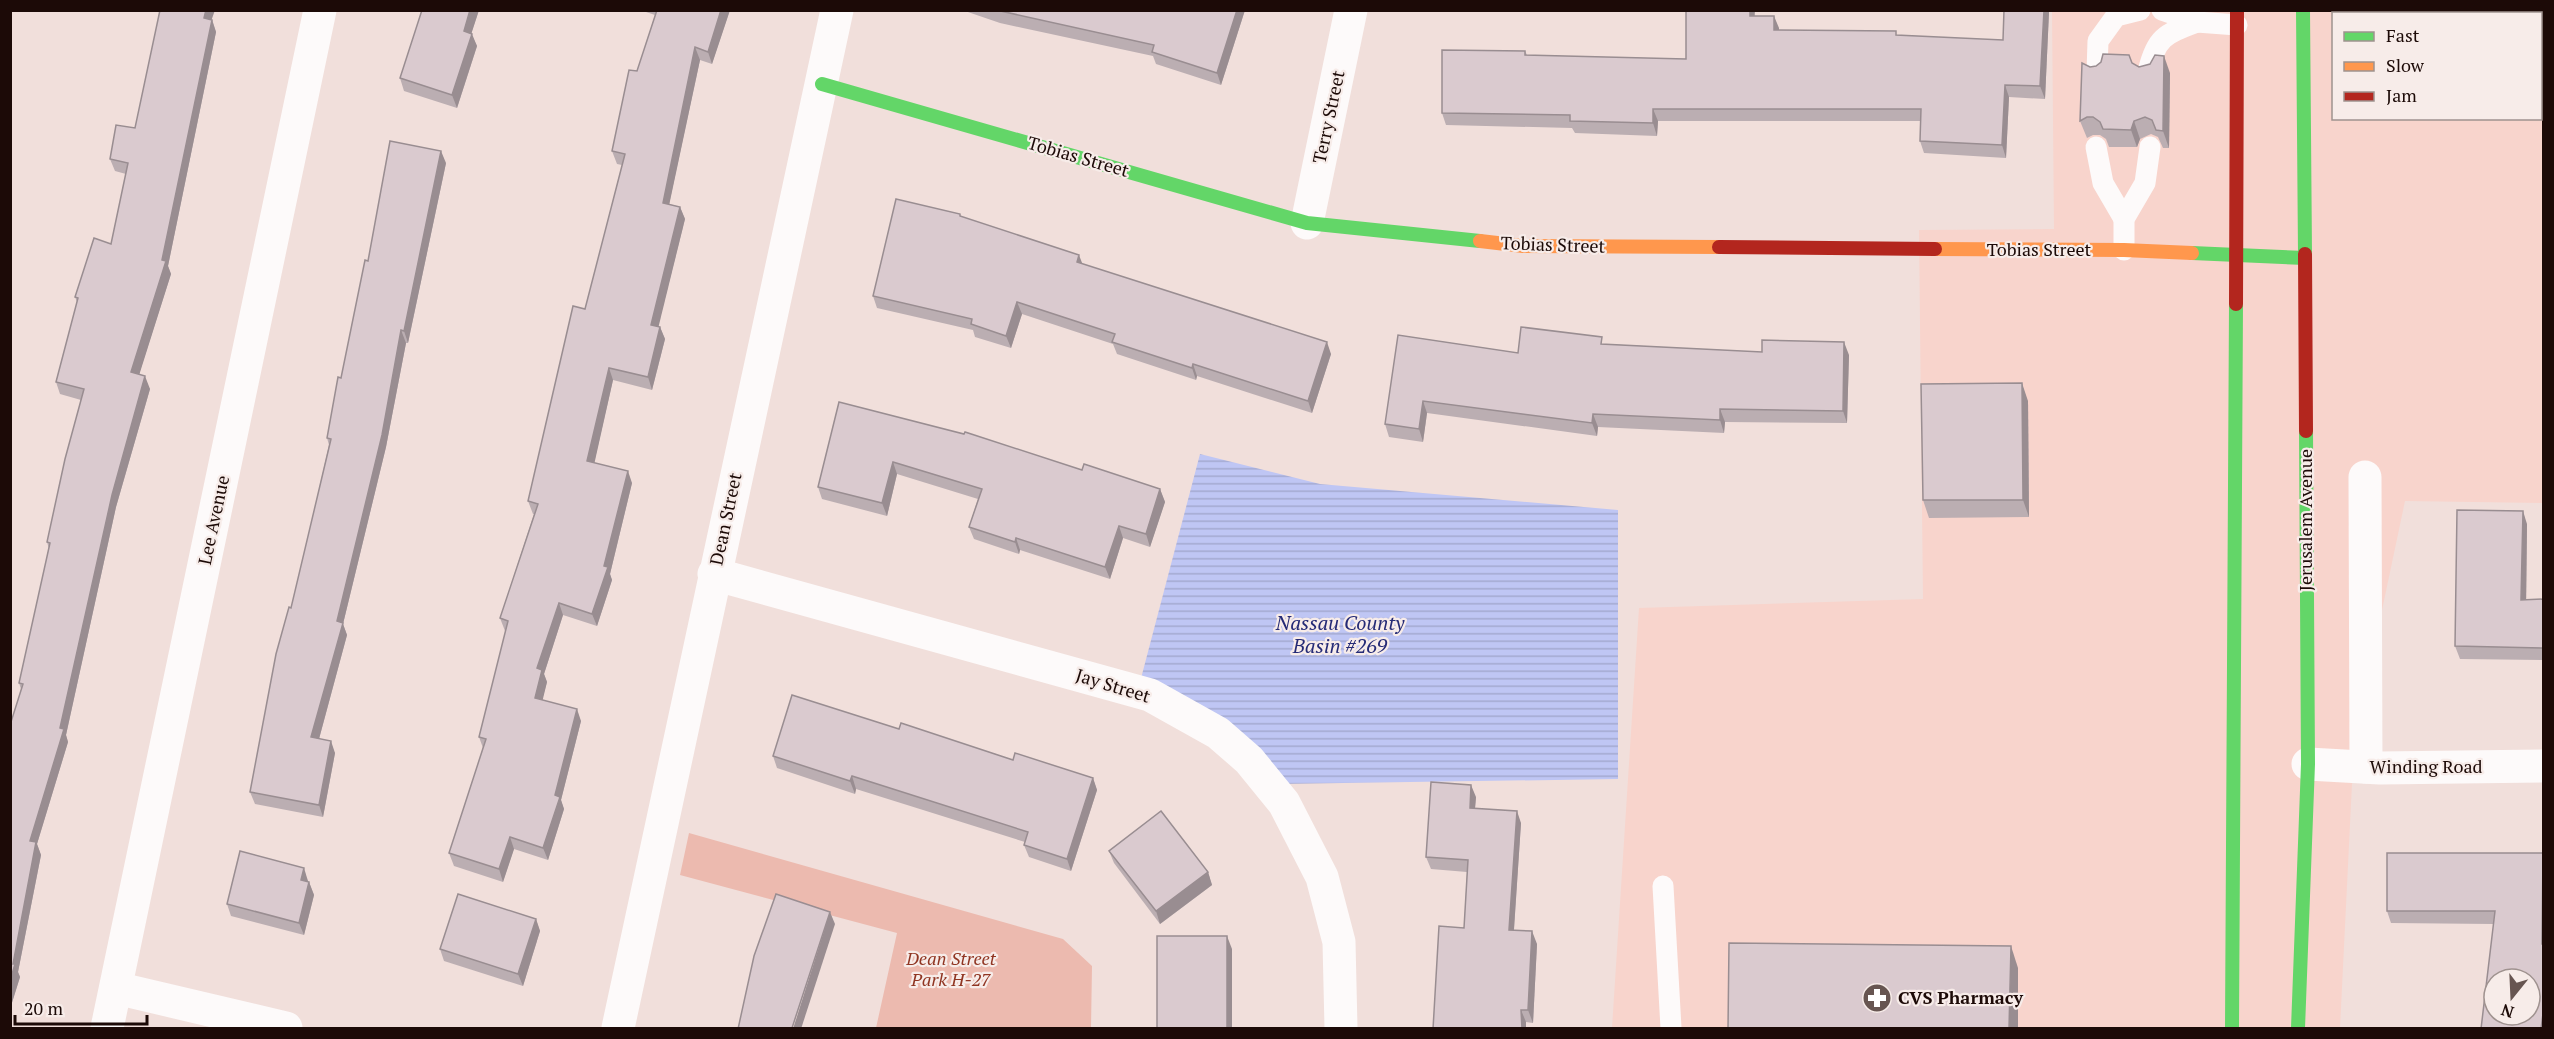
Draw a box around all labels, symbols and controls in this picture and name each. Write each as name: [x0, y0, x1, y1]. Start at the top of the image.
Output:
legend: [2332, 12, 2542, 120]
text: Fast: [2386, 23, 2420, 47]
text: Slow: [2386, 53, 2425, 77]
street label: Terry Street: [1306, 68, 1350, 166]
text: Jam: [2386, 83, 2417, 107]
street label: Tobias Street: [1025, 130, 1132, 182]
street label: Tobias Street: [1500, 230, 1606, 258]
street label: Tobias Street: [1987, 237, 2092, 261]
street label: Jerusalem Avenue: [2293, 449, 2317, 591]
street label: Dean Street: [704, 470, 747, 567]
street label: Lee Avenue: [192, 473, 234, 567]
water label: Nassau County Basin #269: [1275, 609, 1405, 659]
street label: Jay Street: [1073, 662, 1154, 708]
street label: Winding Road: [2369, 754, 2483, 778]
park label: Dean Street Park H-27: [905, 946, 997, 991]
north arrow: [2482, 967, 2542, 1027]
pharmacy icon: CVS Pharmacy: [1861, 982, 1893, 1014]
place label: CVS Pharmacy: [1898, 985, 2024, 1009]
scale bar: [15, 988, 147, 1026]
text: 20 m: [24, 996, 64, 1020]
text: N: [2498, 999, 2517, 1024]

